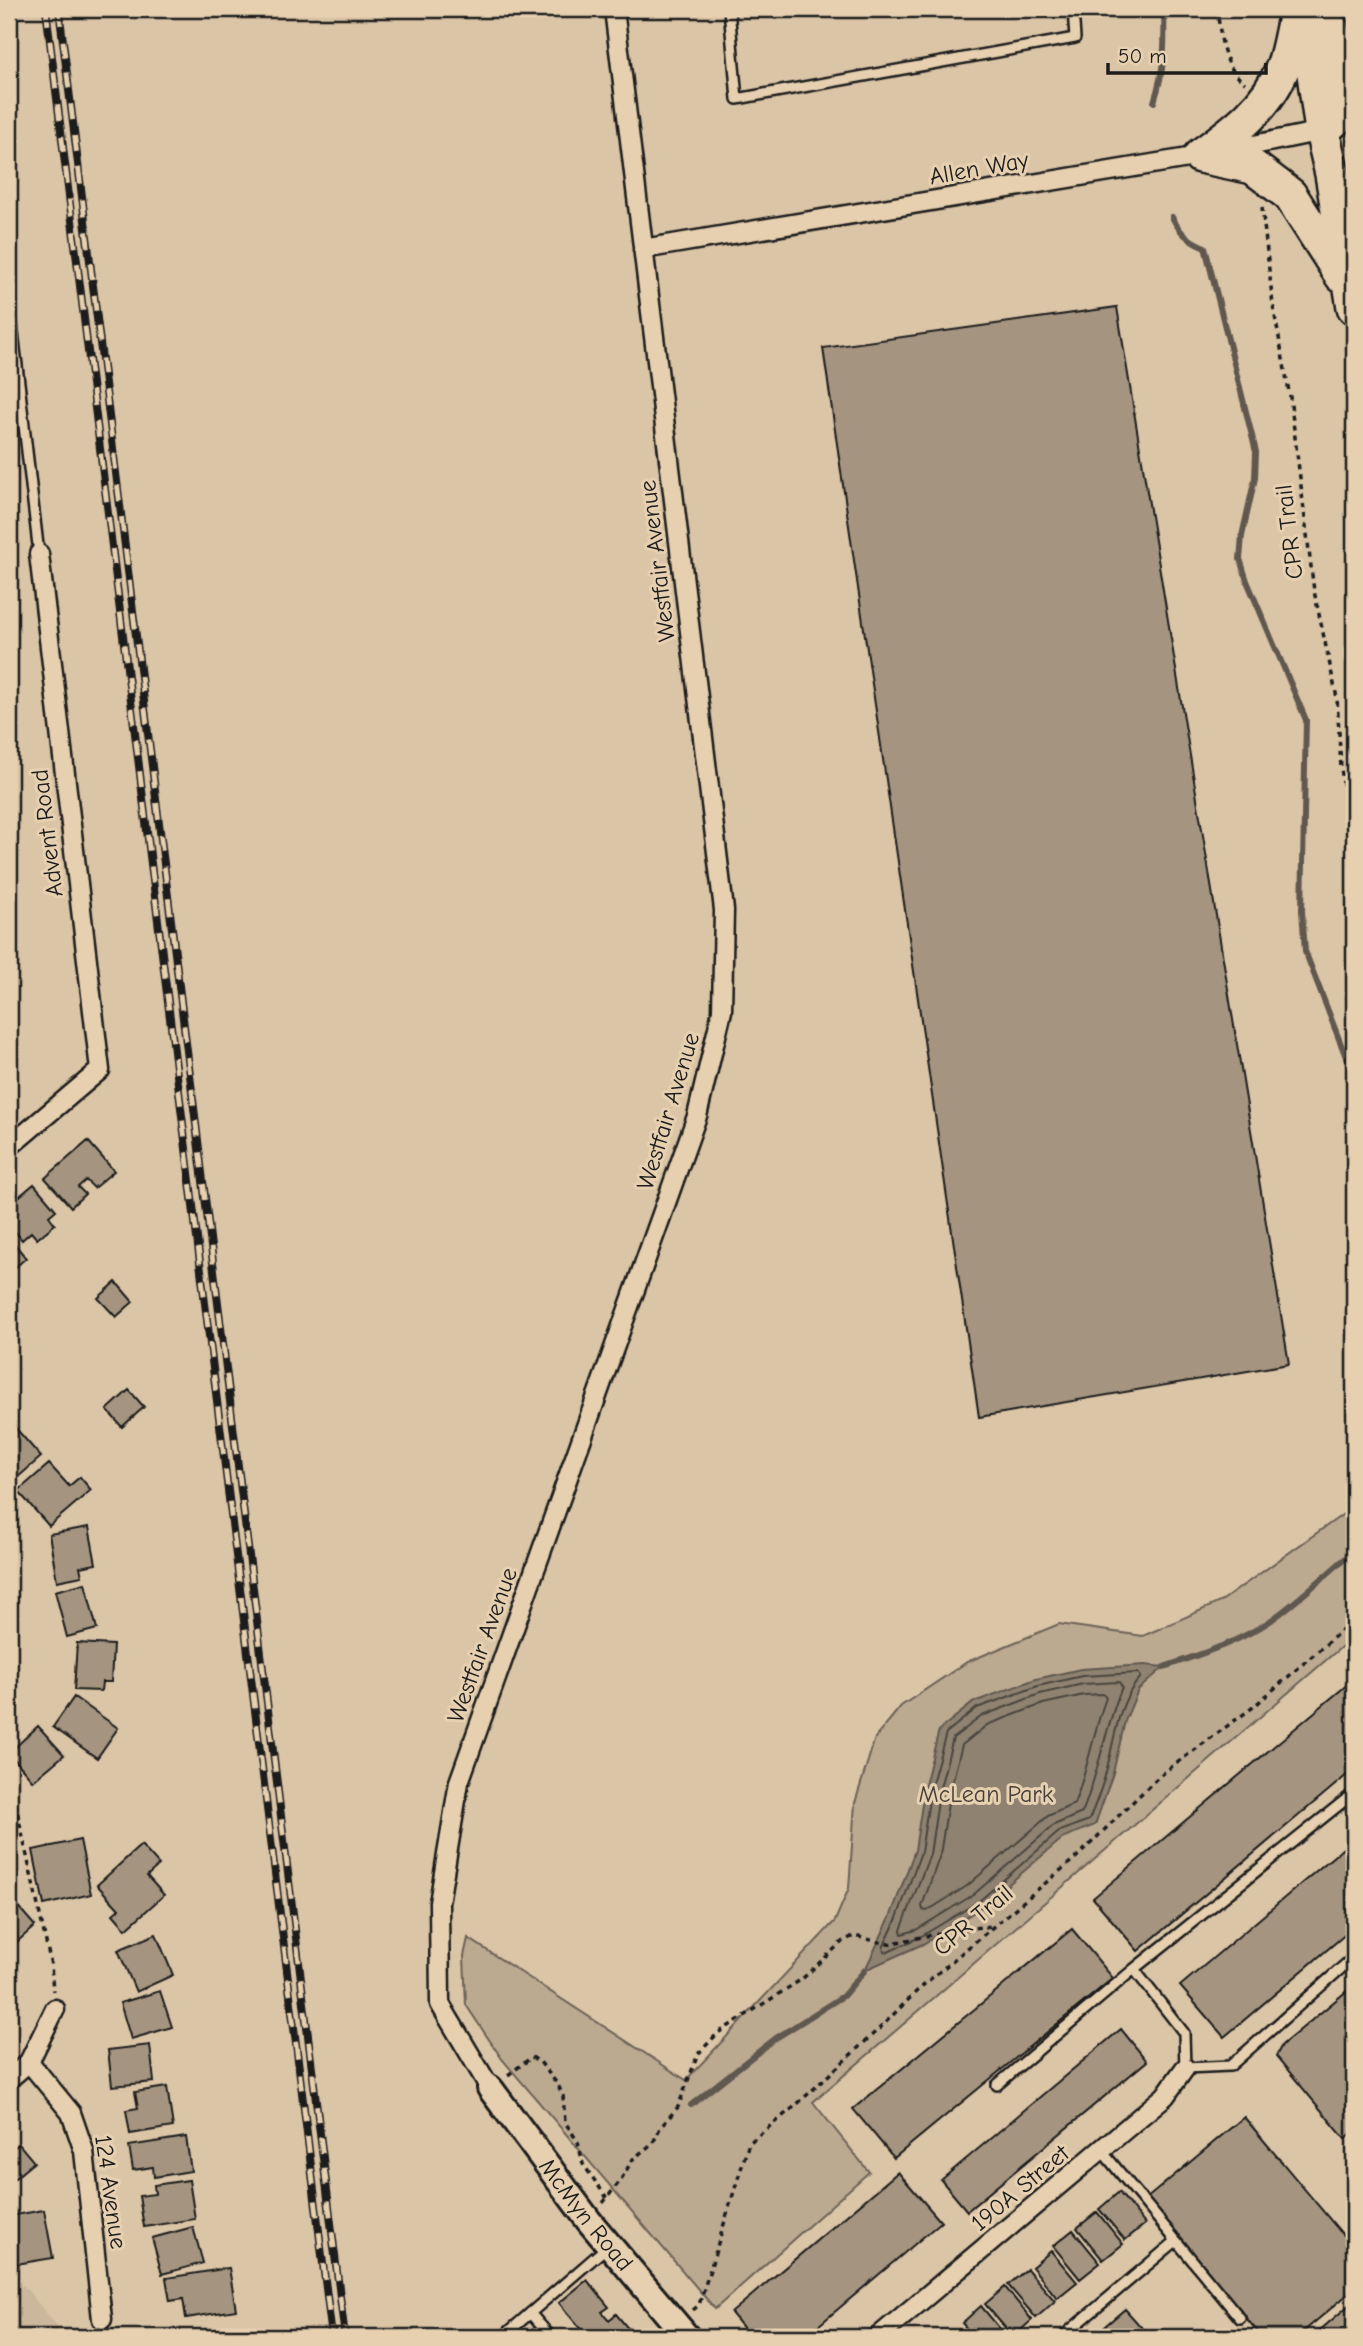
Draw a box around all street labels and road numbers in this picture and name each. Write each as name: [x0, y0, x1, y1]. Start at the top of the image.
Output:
street label: Allen Way: [927, 145, 1031, 190]
street label: Westfair Avenue: [633, 479, 681, 643]
street label: CPR Trail: [1269, 483, 1309, 581]
street label: Advent Road: [25, 768, 69, 898]
street label: Westfair Avenue: [631, 1029, 705, 1193]
street label: Westfair Avenue: [441, 1564, 523, 1726]
street label: CPR Trail: [928, 1879, 1018, 1961]
street label: 124 Avenue: [89, 2133, 133, 2251]
street label: 190A Street: [965, 2138, 1075, 2237]
street label: McMyn Road: [533, 2153, 639, 2277]

